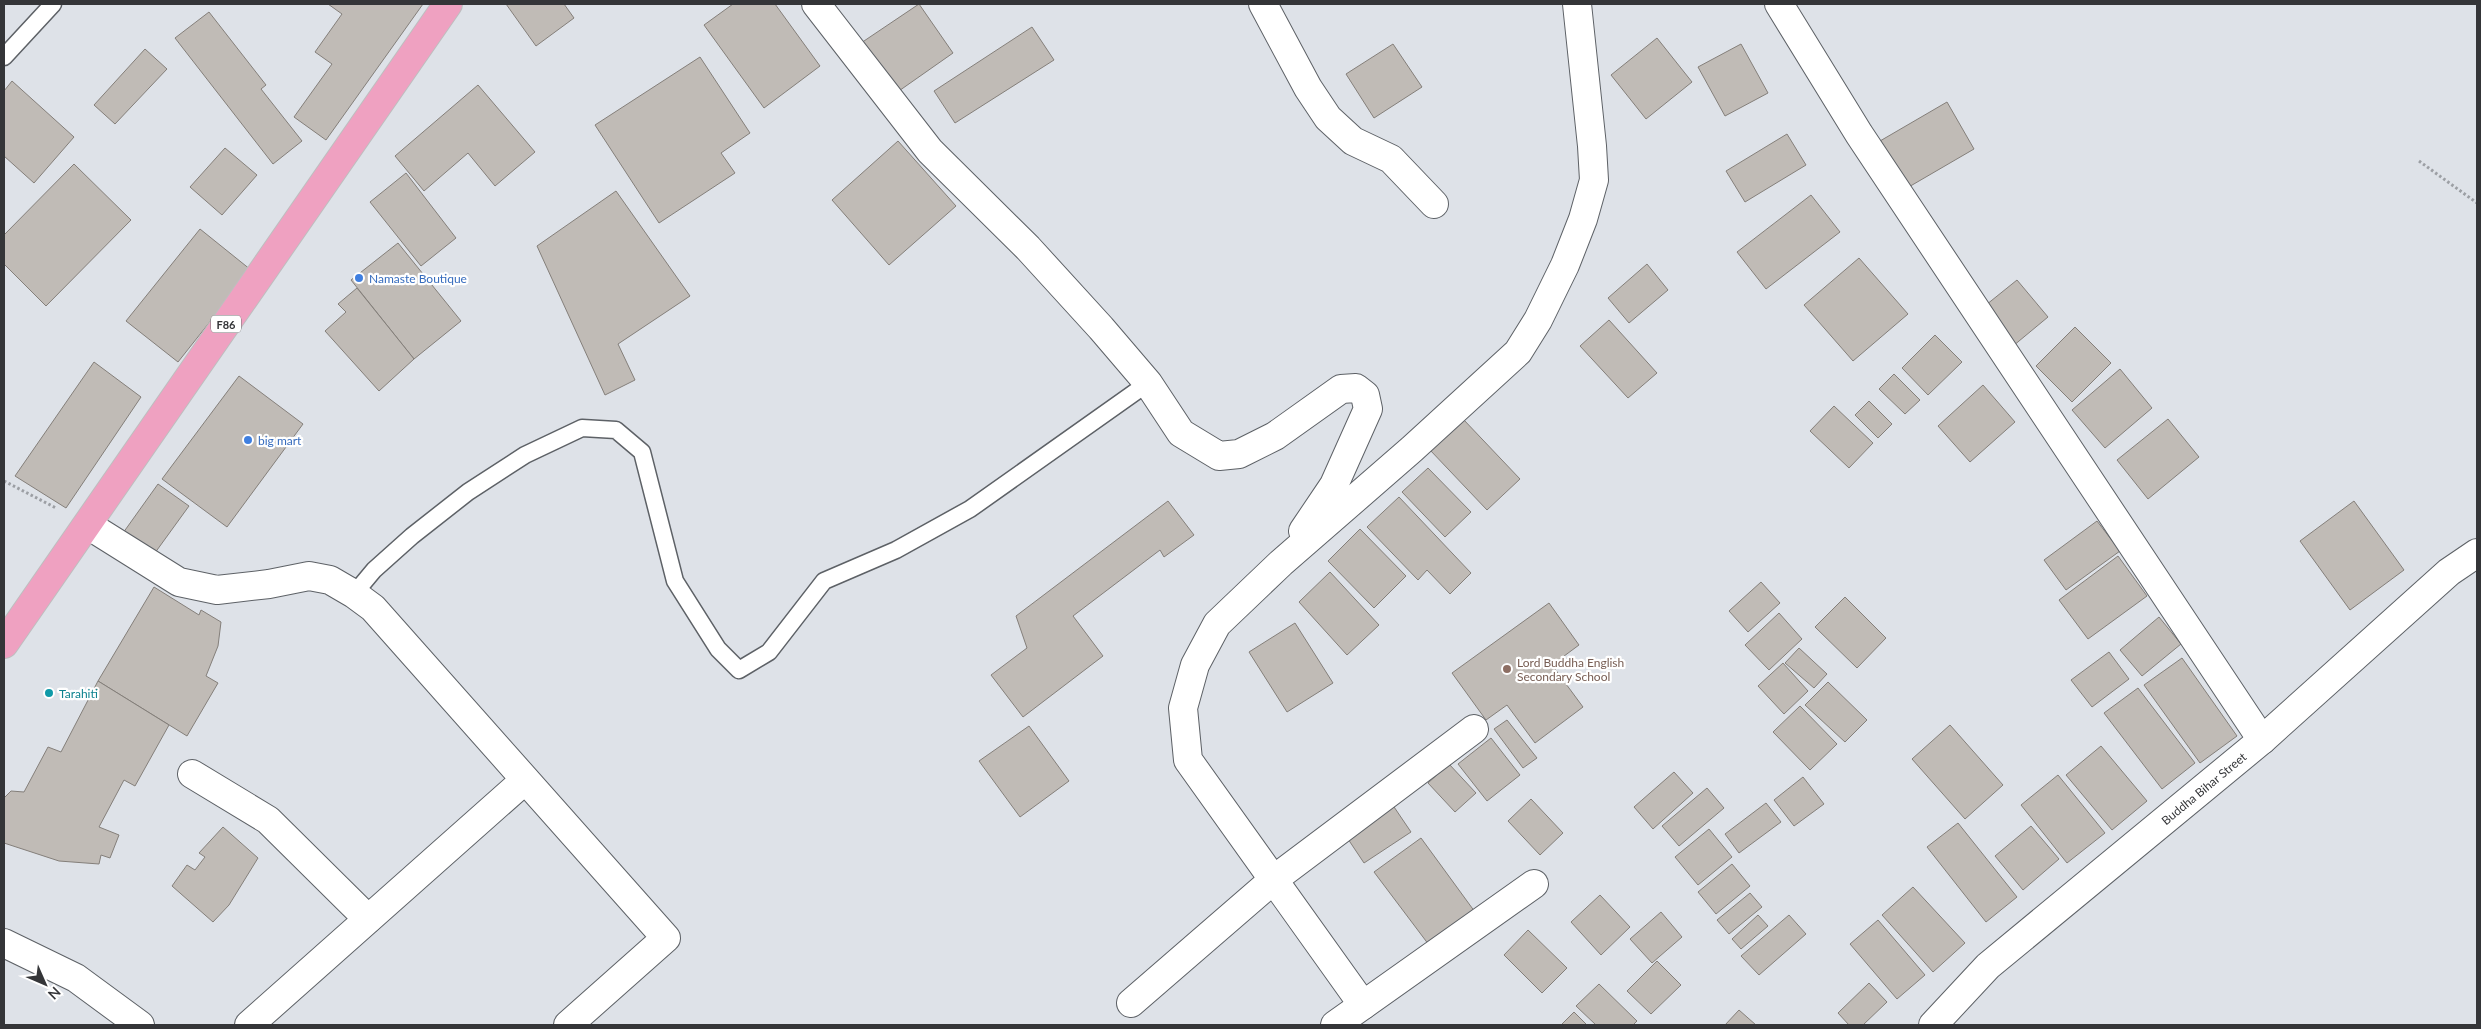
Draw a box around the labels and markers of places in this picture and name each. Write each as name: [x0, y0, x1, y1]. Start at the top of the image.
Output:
place label: Namaste Boutique: [369, 271, 467, 286]
marker: Namaste Boutique: [353, 272, 365, 284]
place label: big mart: [258, 433, 302, 448]
marker: big mart: [242, 434, 254, 446]
place label: Lord Buddha English Secondary School: [1517, 655, 1624, 684]
marker: Lord Buddha English Secondary School: [1501, 663, 1513, 675]
place label: Tarahiti: [59, 686, 98, 701]
marker: Tarahiti: [43, 687, 55, 699]

